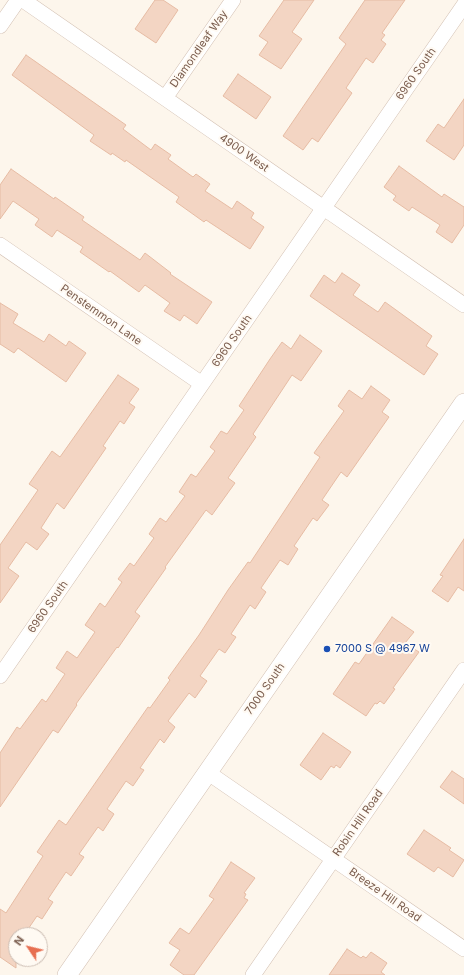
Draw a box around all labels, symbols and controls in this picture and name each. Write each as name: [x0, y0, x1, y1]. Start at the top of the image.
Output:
street label: Diamondleaf Way: [167, 8, 231, 90]
street label: 6960 South: [393, 45, 439, 103]
street label: 4900 West: [217, 131, 271, 175]
street label: Penstemmon Lane: [58, 282, 144, 348]
street label: 6960 South: [209, 312, 255, 370]
street label: 6960 South: [25, 578, 71, 636]
place label: 7000 S @ 4967 W: [335, 642, 430, 656]
marker: 7000 S @ 4967 W: [322, 644, 332, 654]
street label: 7000 South: [242, 661, 288, 717]
street label: Robin Hill Road: [330, 787, 386, 859]
street label: Breeze Hill Road: [346, 865, 424, 925]
north arrow: [8, 927, 48, 967]
text: N: [11, 933, 27, 948]

